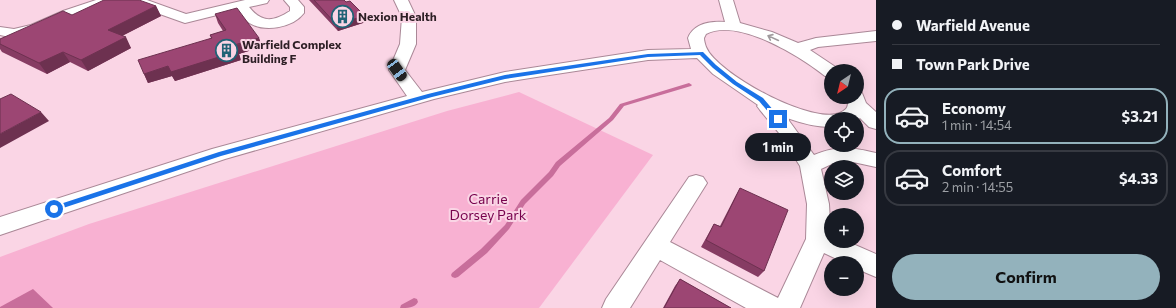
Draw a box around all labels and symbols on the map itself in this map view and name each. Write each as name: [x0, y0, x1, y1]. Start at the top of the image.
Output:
building icon: Nexion Health: [329, 3, 355, 29]
place label: Nexion Health: [358, 9, 437, 23]
one-way arrow: [768, 34, 780, 42]
place label: Warfield Complex Building F: [242, 37, 342, 65]
building icon: Warfield Complex Building F: [213, 38, 239, 64]
car: [385, 57, 409, 83]
north arrow: [824, 64, 864, 104]
route end: [769, 110, 787, 128]
callout: 1 min: [745, 133, 811, 161]
park label: Carrie Dorsey Park: [450, 190, 527, 223]
route start: [45, 200, 63, 218]

